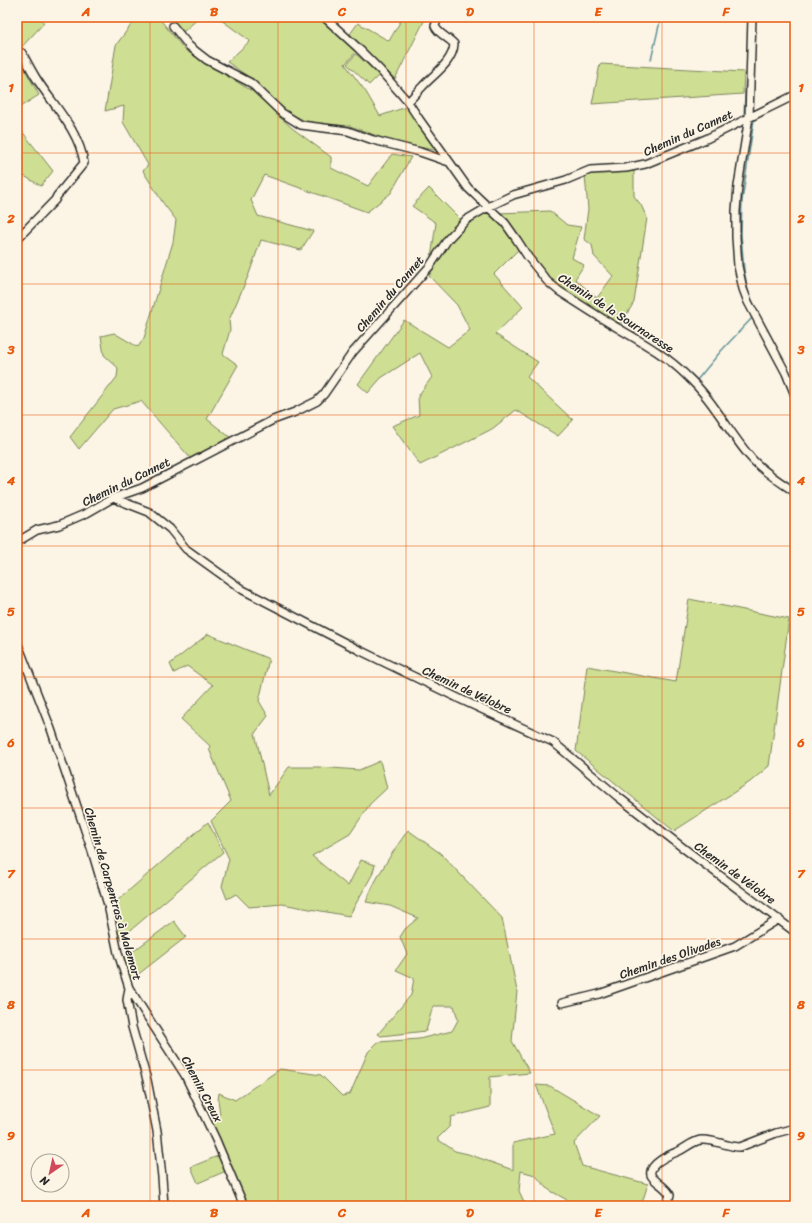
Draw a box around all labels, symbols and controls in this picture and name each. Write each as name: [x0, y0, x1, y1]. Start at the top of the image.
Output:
text: A: [81, 0, 90, 23]
text: B: [210, 0, 219, 23]
text: C: [337, 0, 347, 23]
text: D: [466, 0, 474, 23]
text: E: [594, 0, 603, 23]
text: F: [721, 0, 730, 23]
text: 1: [8, 76, 14, 99]
text: 1: [798, 76, 804, 99]
street label: Chemin du Cannet: [640, 103, 736, 163]
text: 2: [6, 207, 15, 230]
text: 2: [796, 207, 805, 230]
street label: Chemin du Cannet: [350, 251, 430, 337]
street label: Chemin de la Sournaresse: [554, 267, 679, 359]
text: 3: [6, 338, 15, 361]
text: 3: [796, 338, 805, 361]
street label: Chemin du Cannet: [78, 451, 174, 513]
text: 4: [6, 469, 16, 492]
text: 4: [796, 469, 806, 492]
text: 5: [7, 600, 15, 623]
text: 5: [797, 600, 805, 623]
street label: Chemin de Vélobre: [419, 660, 515, 720]
text: 6: [6, 731, 15, 754]
text: 6: [796, 731, 805, 754]
street label: Chemin de Carpentras à Malemort: [78, 805, 148, 983]
street label: Chemin de Vélobre: [689, 836, 781, 910]
text: 7: [7, 862, 16, 885]
text: 7: [797, 862, 806, 885]
street label: Chemin des Olivades: [616, 930, 724, 986]
text: 8: [6, 993, 15, 1016]
text: 8: [796, 993, 805, 1016]
street label: Chemin Creux: [175, 1052, 229, 1127]
text: 9: [7, 1124, 15, 1147]
text: 9: [797, 1124, 805, 1147]
north arrow: [30, 1153, 70, 1193]
text: N: [36, 1171, 54, 1191]
text: A: [81, 1201, 90, 1223]
text: B: [210, 1201, 219, 1223]
text: C: [337, 1201, 347, 1223]
text: D: [466, 1201, 474, 1223]
text: E: [594, 1201, 603, 1223]
text: F: [721, 1201, 730, 1223]

